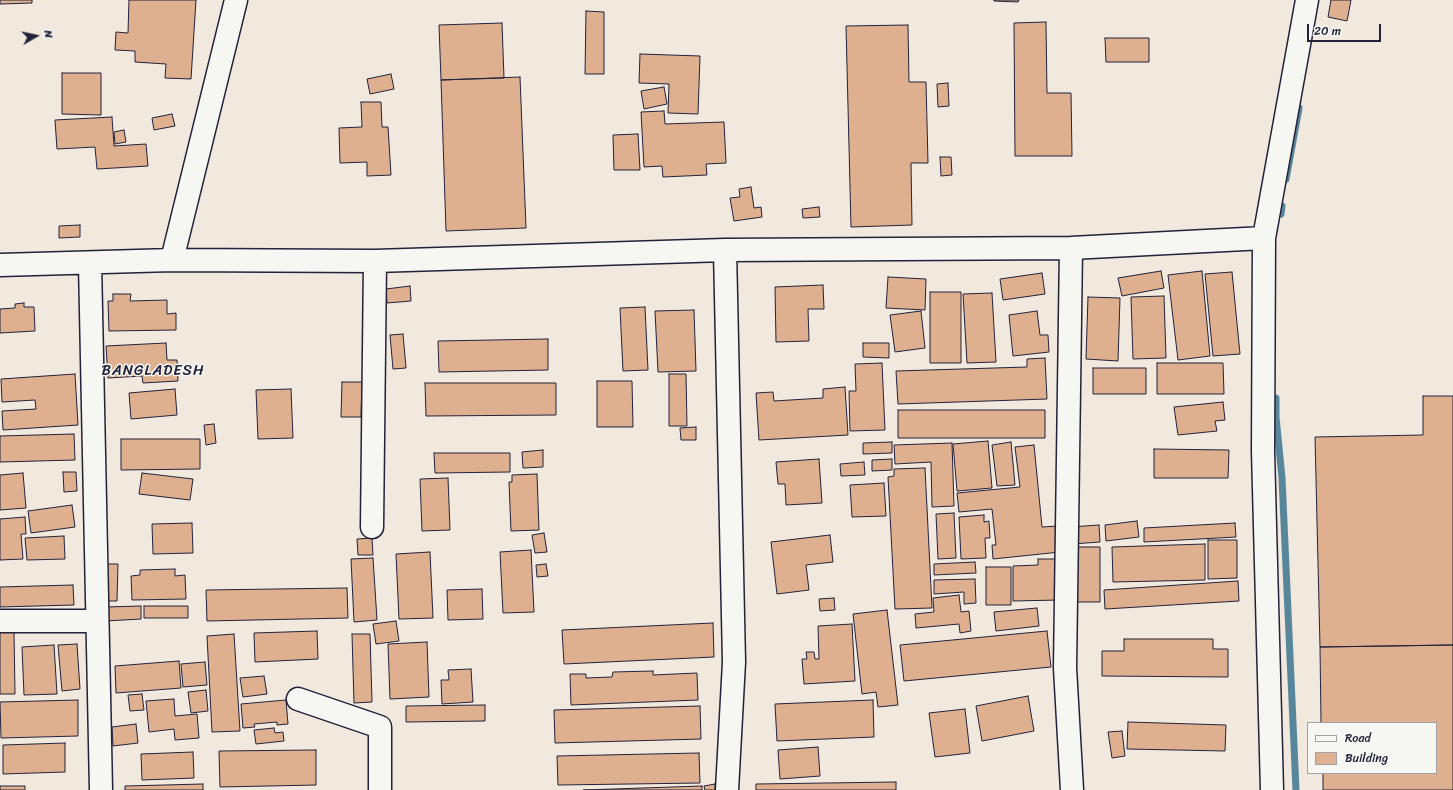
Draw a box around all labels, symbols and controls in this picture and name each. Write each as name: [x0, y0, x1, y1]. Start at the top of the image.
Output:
north arrow: [16, 16, 56, 56]
scale bar: [1309, 16, 1383, 42]
text: 20 m: [1314, 20, 1341, 42]
text: N: [38, 29, 58, 39]
district label: BANGLADESH: [102, 362, 204, 380]
legend: [1307, 722, 1437, 774]
text: Road: [1345, 727, 1371, 749]
text: Building: [1345, 747, 1388, 769]

